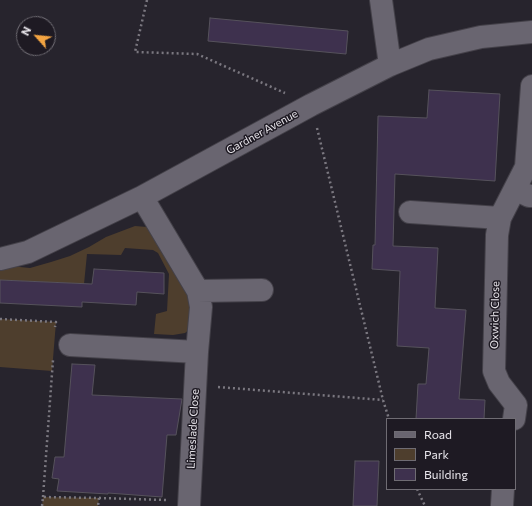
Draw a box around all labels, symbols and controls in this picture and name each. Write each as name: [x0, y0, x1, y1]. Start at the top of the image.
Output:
north arrow: [16, 16, 56, 56]
text: N: [18, 24, 33, 37]
street label: Gardner Avenue: [224, 107, 300, 157]
street label: Oxwich Close: [488, 281, 502, 349]
street label: Limeslade Close: [184, 389, 202, 469]
legend: [386, 418, 516, 490]
text: Road: [424, 427, 452, 441]
text: Park: [424, 447, 449, 461]
text: Building: [424, 467, 468, 481]

